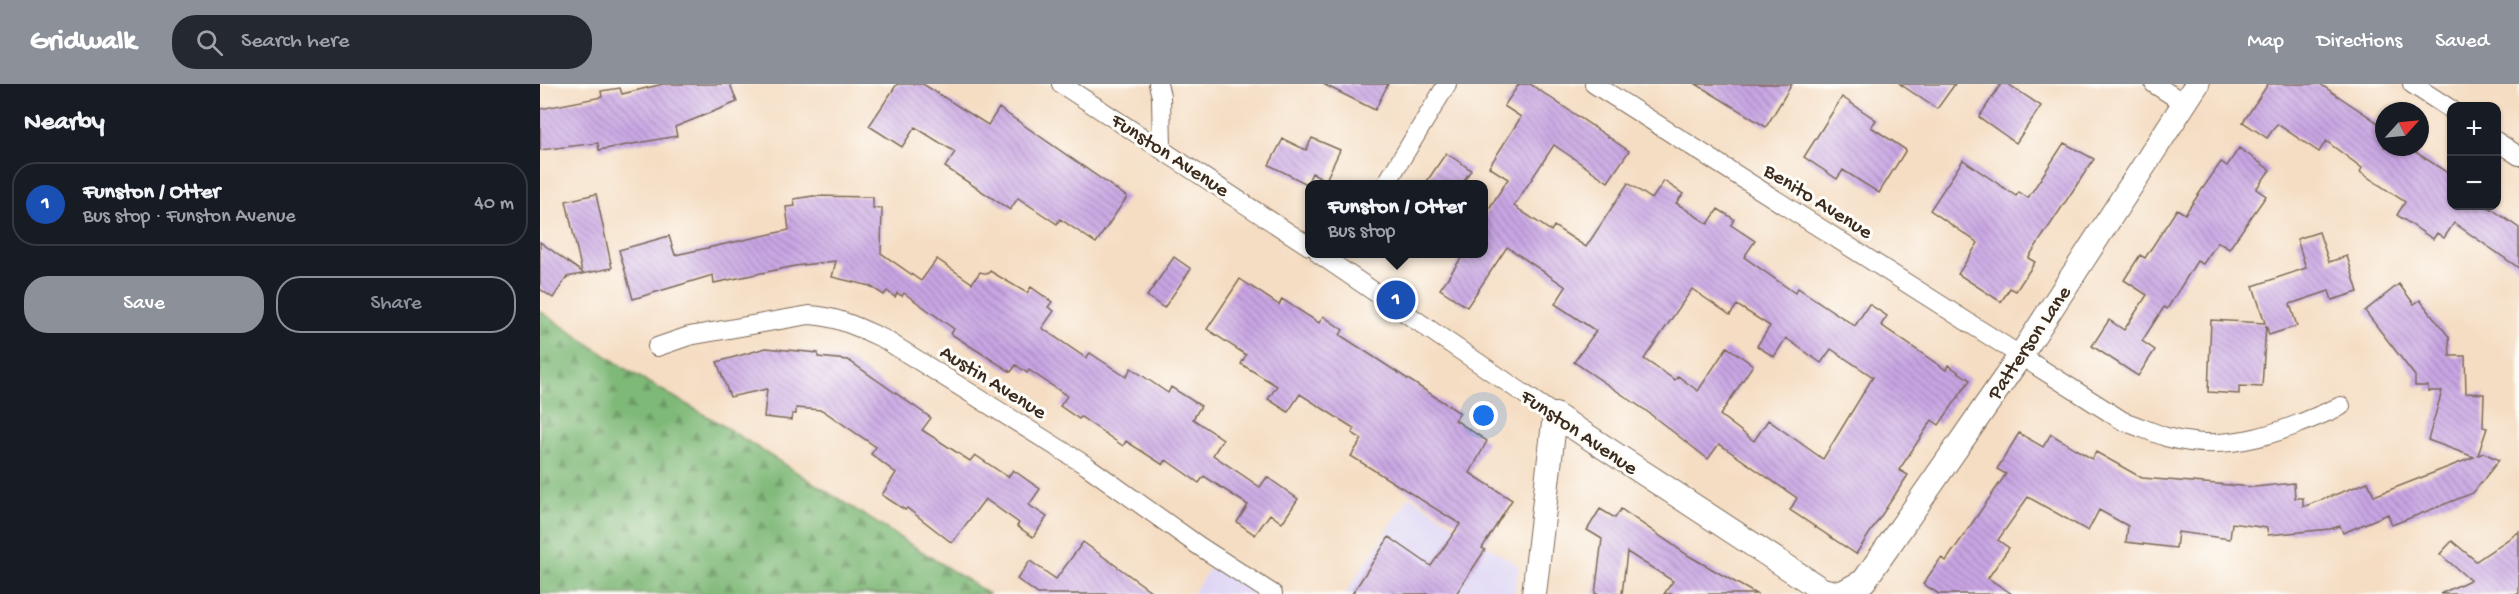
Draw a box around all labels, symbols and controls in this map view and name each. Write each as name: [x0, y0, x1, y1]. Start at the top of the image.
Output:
search box: [172, 15, 592, 69]
text: Gridwalk: [30, 26, 136, 59]
icon: search: [193, 26, 226, 59]
text: Search here: [241, 29, 349, 55]
text: Map: [2247, 30, 2284, 55]
text: Directions: [2317, 30, 2402, 55]
text: Saved: [2435, 30, 2489, 55]
north arrow: [2375, 102, 2429, 156]
map controls: [2447, 102, 2501, 210]
button: +: [2447, 102, 2501, 156]
text: Nearby: [24, 108, 105, 139]
street label: Funston Avenue: [1104, 109, 1234, 205]
button: −: [2447, 156, 2501, 210]
street label: Benito Avenue: [1757, 159, 1877, 247]
text: Funston / Otter: [83, 180, 220, 206]
popup: [1305, 180, 1488, 258]
text: 1: [41, 193, 50, 216]
text: 40 m: [474, 193, 514, 216]
text: Funston / Otter: [1328, 195, 1465, 221]
text: Bus stop · Funston Avenue: [83, 206, 296, 229]
text: Bus stop: [1328, 221, 1395, 244]
button: Save: [24, 276, 264, 333]
button: Share: [276, 276, 516, 333]
pin: 1: [1376, 278, 1416, 322]
street label: Patterson Lane: [1983, 281, 2079, 407]
street label: Austin Avenue: [934, 341, 1051, 427]
street label: Funston Avenue: [1514, 385, 1642, 483]
your location: [1469, 401, 1498, 430]

